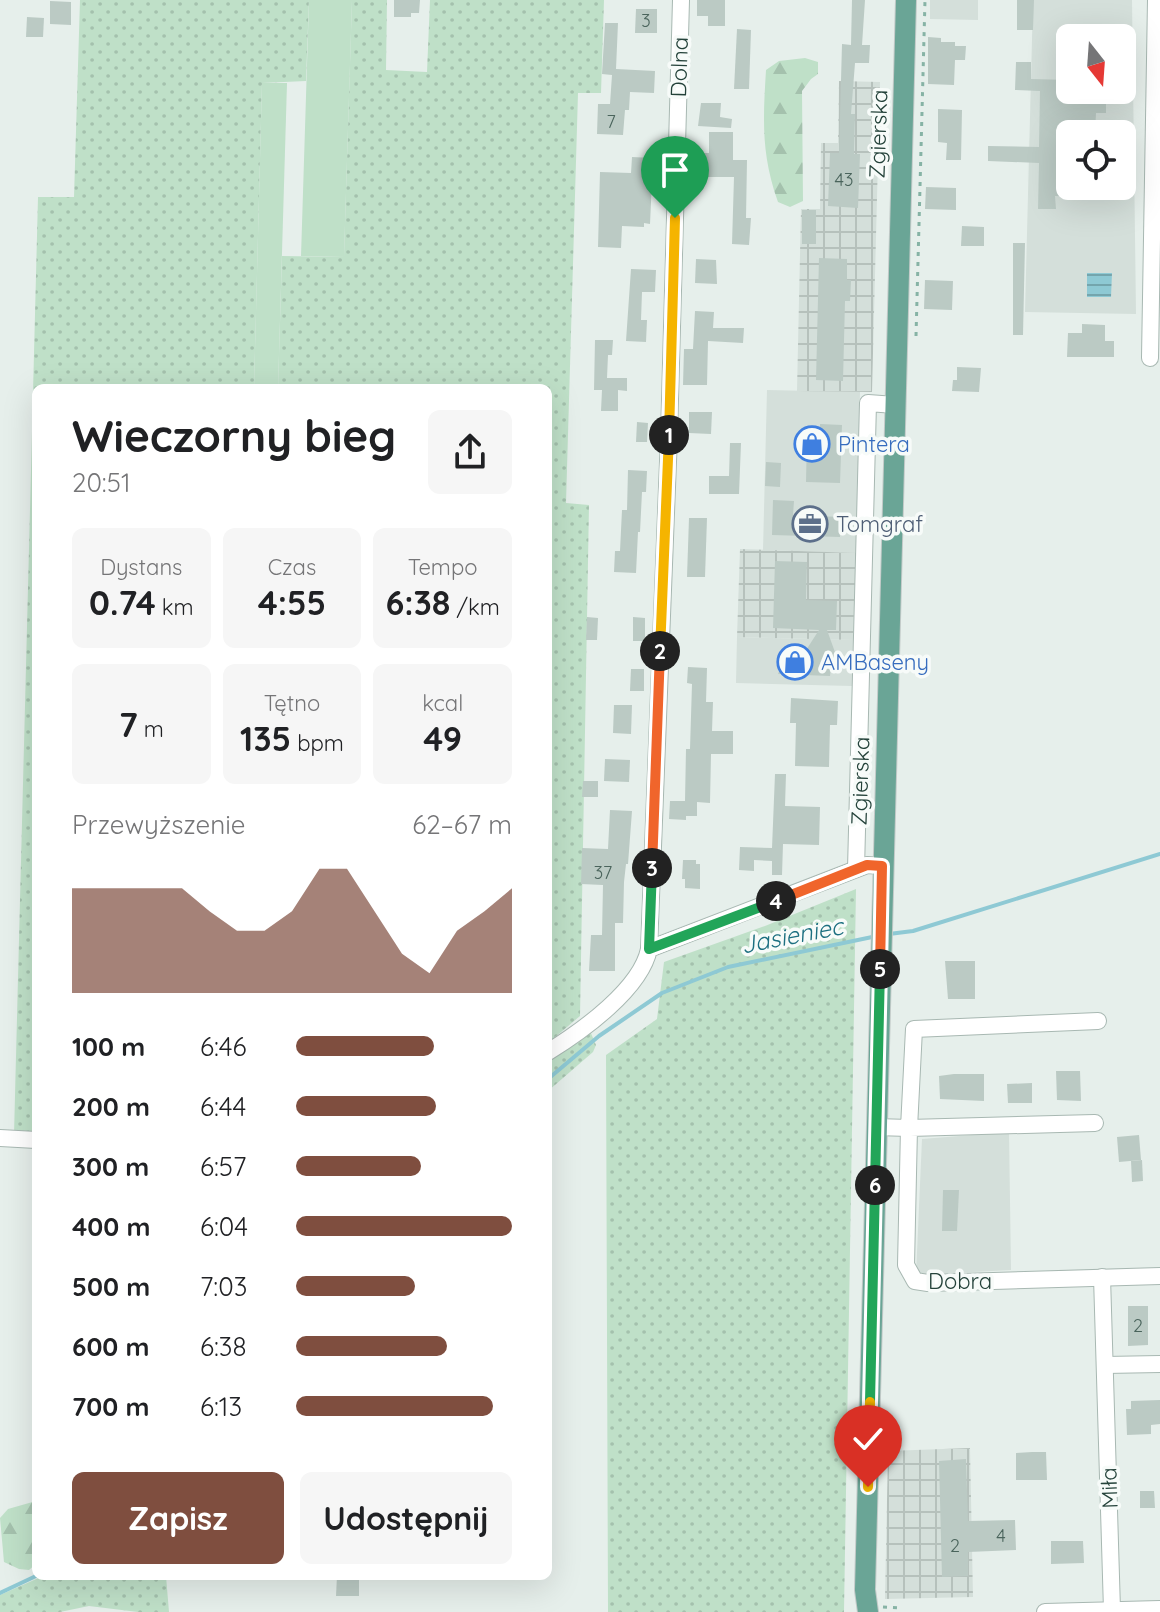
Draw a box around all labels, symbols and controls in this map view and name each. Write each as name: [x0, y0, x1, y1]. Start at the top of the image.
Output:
house number: 3: [641, 9, 651, 32]
north arrow: [1056, 24, 1136, 104]
map controls: [1056, 24, 1136, 200]
street label: Dolna: [664, 36, 694, 98]
street label: Zgierska: [862, 89, 894, 179]
house number: 7: [606, 110, 616, 133]
button: locate: [1056, 120, 1136, 200]
pin: [641, 136, 709, 218]
icon: arrive: [653, 148, 697, 192]
house number: 43: [835, 168, 853, 191]
text: Wieczorny bieg: [72, 408, 396, 463]
button: share: [428, 410, 512, 494]
pin: 1: [649, 415, 689, 455]
text: 1: [665, 421, 673, 449]
shop icon: Pintera: [793, 425, 831, 463]
place label: Pintera: [838, 430, 910, 458]
text: 20:51: [72, 466, 131, 499]
office icon: Tomgraf: [791, 505, 829, 543]
place label: Tomgraf: [836, 510, 923, 538]
text: Dystans: [100, 553, 182, 581]
text: Czas: [268, 553, 316, 581]
text: Tempo: [408, 553, 478, 581]
text: 0.74: [89, 581, 156, 624]
text: 4:55: [258, 581, 326, 624]
text: 6:38: [386, 581, 450, 624]
text: km: [156, 593, 194, 621]
text: /km: [450, 593, 500, 621]
pin: 2: [640, 631, 680, 671]
text: 2: [654, 637, 666, 665]
shop icon: AMBaseny: [776, 643, 814, 681]
place label: AMBaseny: [821, 648, 929, 676]
text: Tętno: [264, 689, 320, 717]
text: kcal: [422, 689, 463, 717]
text: 7: [119, 703, 138, 746]
text: m: [138, 715, 164, 743]
text: 135: [240, 717, 291, 760]
text: 49: [423, 717, 462, 760]
text: bpm: [291, 729, 344, 757]
street label: Zgierska: [844, 736, 876, 826]
text: Przewyższenie: [72, 808, 246, 841]
text: 62–67 m: [412, 808, 512, 841]
pin: 3: [632, 848, 672, 888]
text: 3: [646, 854, 658, 882]
house number: 37: [594, 861, 612, 884]
pin: 4: [756, 881, 796, 921]
text: 4: [770, 887, 782, 915]
water label: Jasieniec: [738, 910, 848, 960]
pin: 5: [860, 949, 900, 989]
text: 5: [874, 955, 886, 983]
text: 100 m: [72, 1030, 145, 1063]
text: 6:46: [200, 1030, 247, 1063]
text: 200 m: [72, 1090, 150, 1123]
text: 6:44: [200, 1090, 246, 1123]
text: 300 m: [72, 1150, 149, 1183]
text: 6:57: [200, 1150, 246, 1183]
pin: 6: [855, 1165, 895, 1205]
text: 6: [869, 1171, 881, 1199]
text: 400 m: [72, 1210, 150, 1243]
text: 6:04: [200, 1210, 248, 1243]
street label: Dobra: [928, 1267, 992, 1295]
text: 500 m: [72, 1270, 150, 1303]
text: 7:03: [200, 1270, 247, 1303]
house number: 2: [1133, 1314, 1143, 1337]
text: 600 m: [72, 1330, 150, 1363]
text: 6:38: [200, 1330, 247, 1363]
text: 700 m: [72, 1390, 149, 1423]
text: 6:13: [200, 1390, 242, 1423]
pin: [834, 1405, 902, 1487]
icon: check: [846, 1417, 890, 1461]
street label: Miła: [1094, 1467, 1124, 1509]
button: Zapisz: [72, 1472, 284, 1564]
button: Udostępnij: [300, 1472, 512, 1564]
house number: 4: [996, 1524, 1006, 1547]
house number: 2: [950, 1534, 960, 1557]

